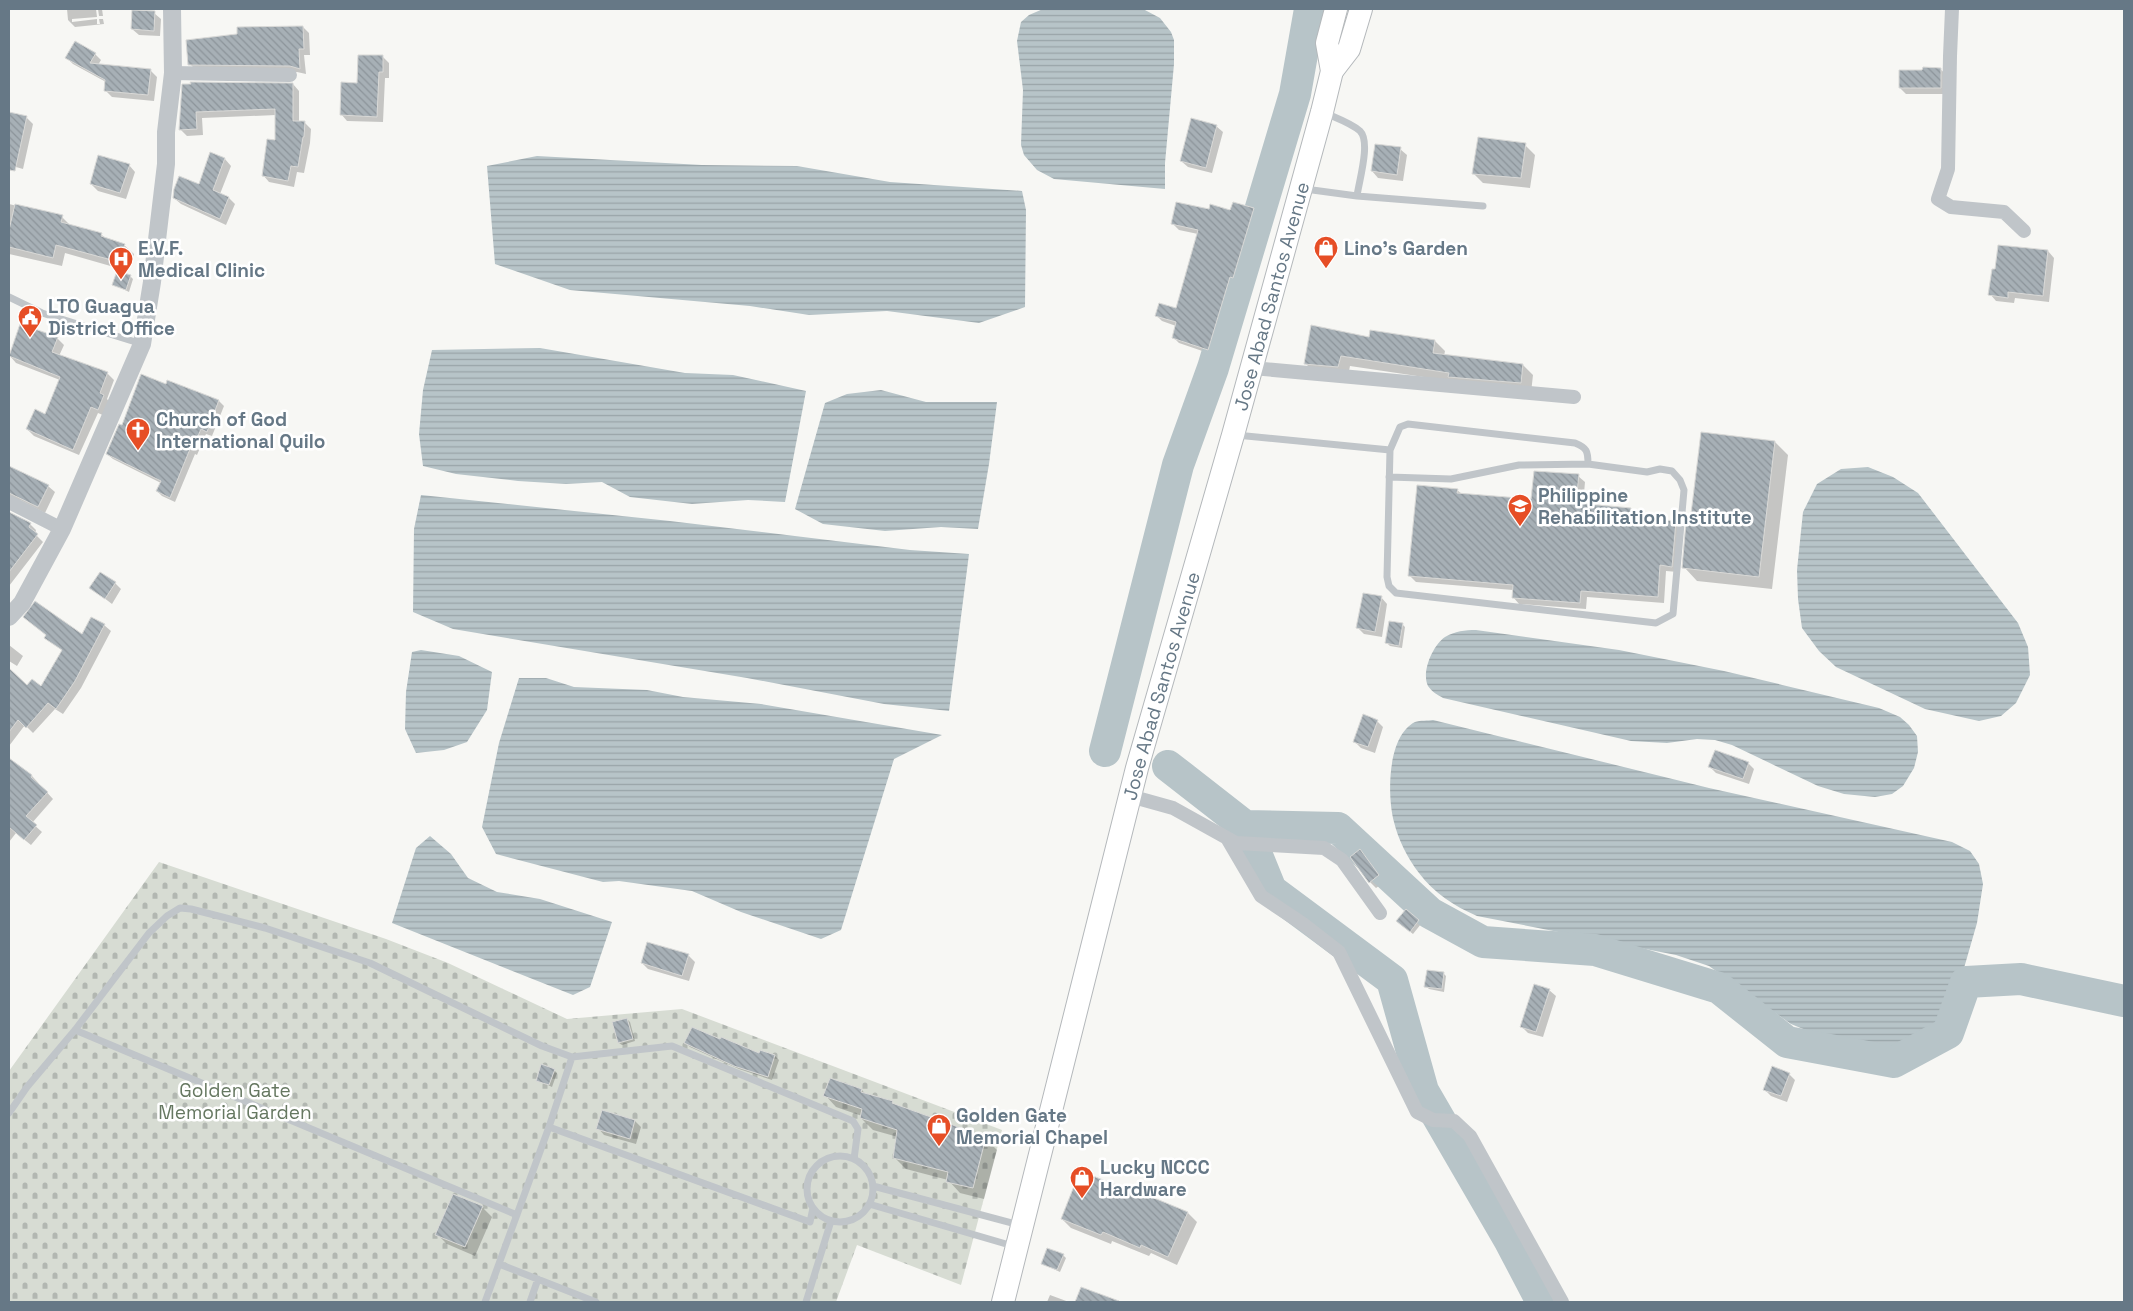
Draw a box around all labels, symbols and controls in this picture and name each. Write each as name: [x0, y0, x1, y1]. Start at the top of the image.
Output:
street label: Jose Abad Santos Avenue: [1228, 179, 1315, 414]
shop icon: Lino's Garden: [1313, 235, 1339, 269]
place label: E.V.F. Medical Clinic: [138, 236, 265, 283]
place label: Lino's Garden: [1344, 236, 1468, 261]
hospital icon: E.V.F. Medical Clinic: [108, 246, 134, 280]
place label: LTO Guagua District Office: [48, 294, 175, 341]
public building icon: LTO Guagua District Office: [17, 304, 43, 338]
place label: Church of God International Quilo: [156, 407, 325, 454]
church icon: Church of God International Quilo: [125, 417, 151, 451]
place label: Philippine Rehabilitation Institute: [1538, 483, 1752, 530]
school or university icon: Philippine Rehabilitation Institute: [1507, 493, 1533, 527]
street label: Jose Abad Santos Avenue: [1117, 569, 1206, 803]
park label: Golden Gate Memorial Garden: [158, 1078, 312, 1125]
place label: Golden Gate Memorial Chapel: [956, 1103, 1108, 1150]
shop icon: Golden Gate Memorial Chapel: [926, 1113, 952, 1147]
place label: Lucky NCCC Hardware: [1100, 1155, 1210, 1202]
shop icon: Lucky NCCC Hardware: [1069, 1165, 1095, 1199]

